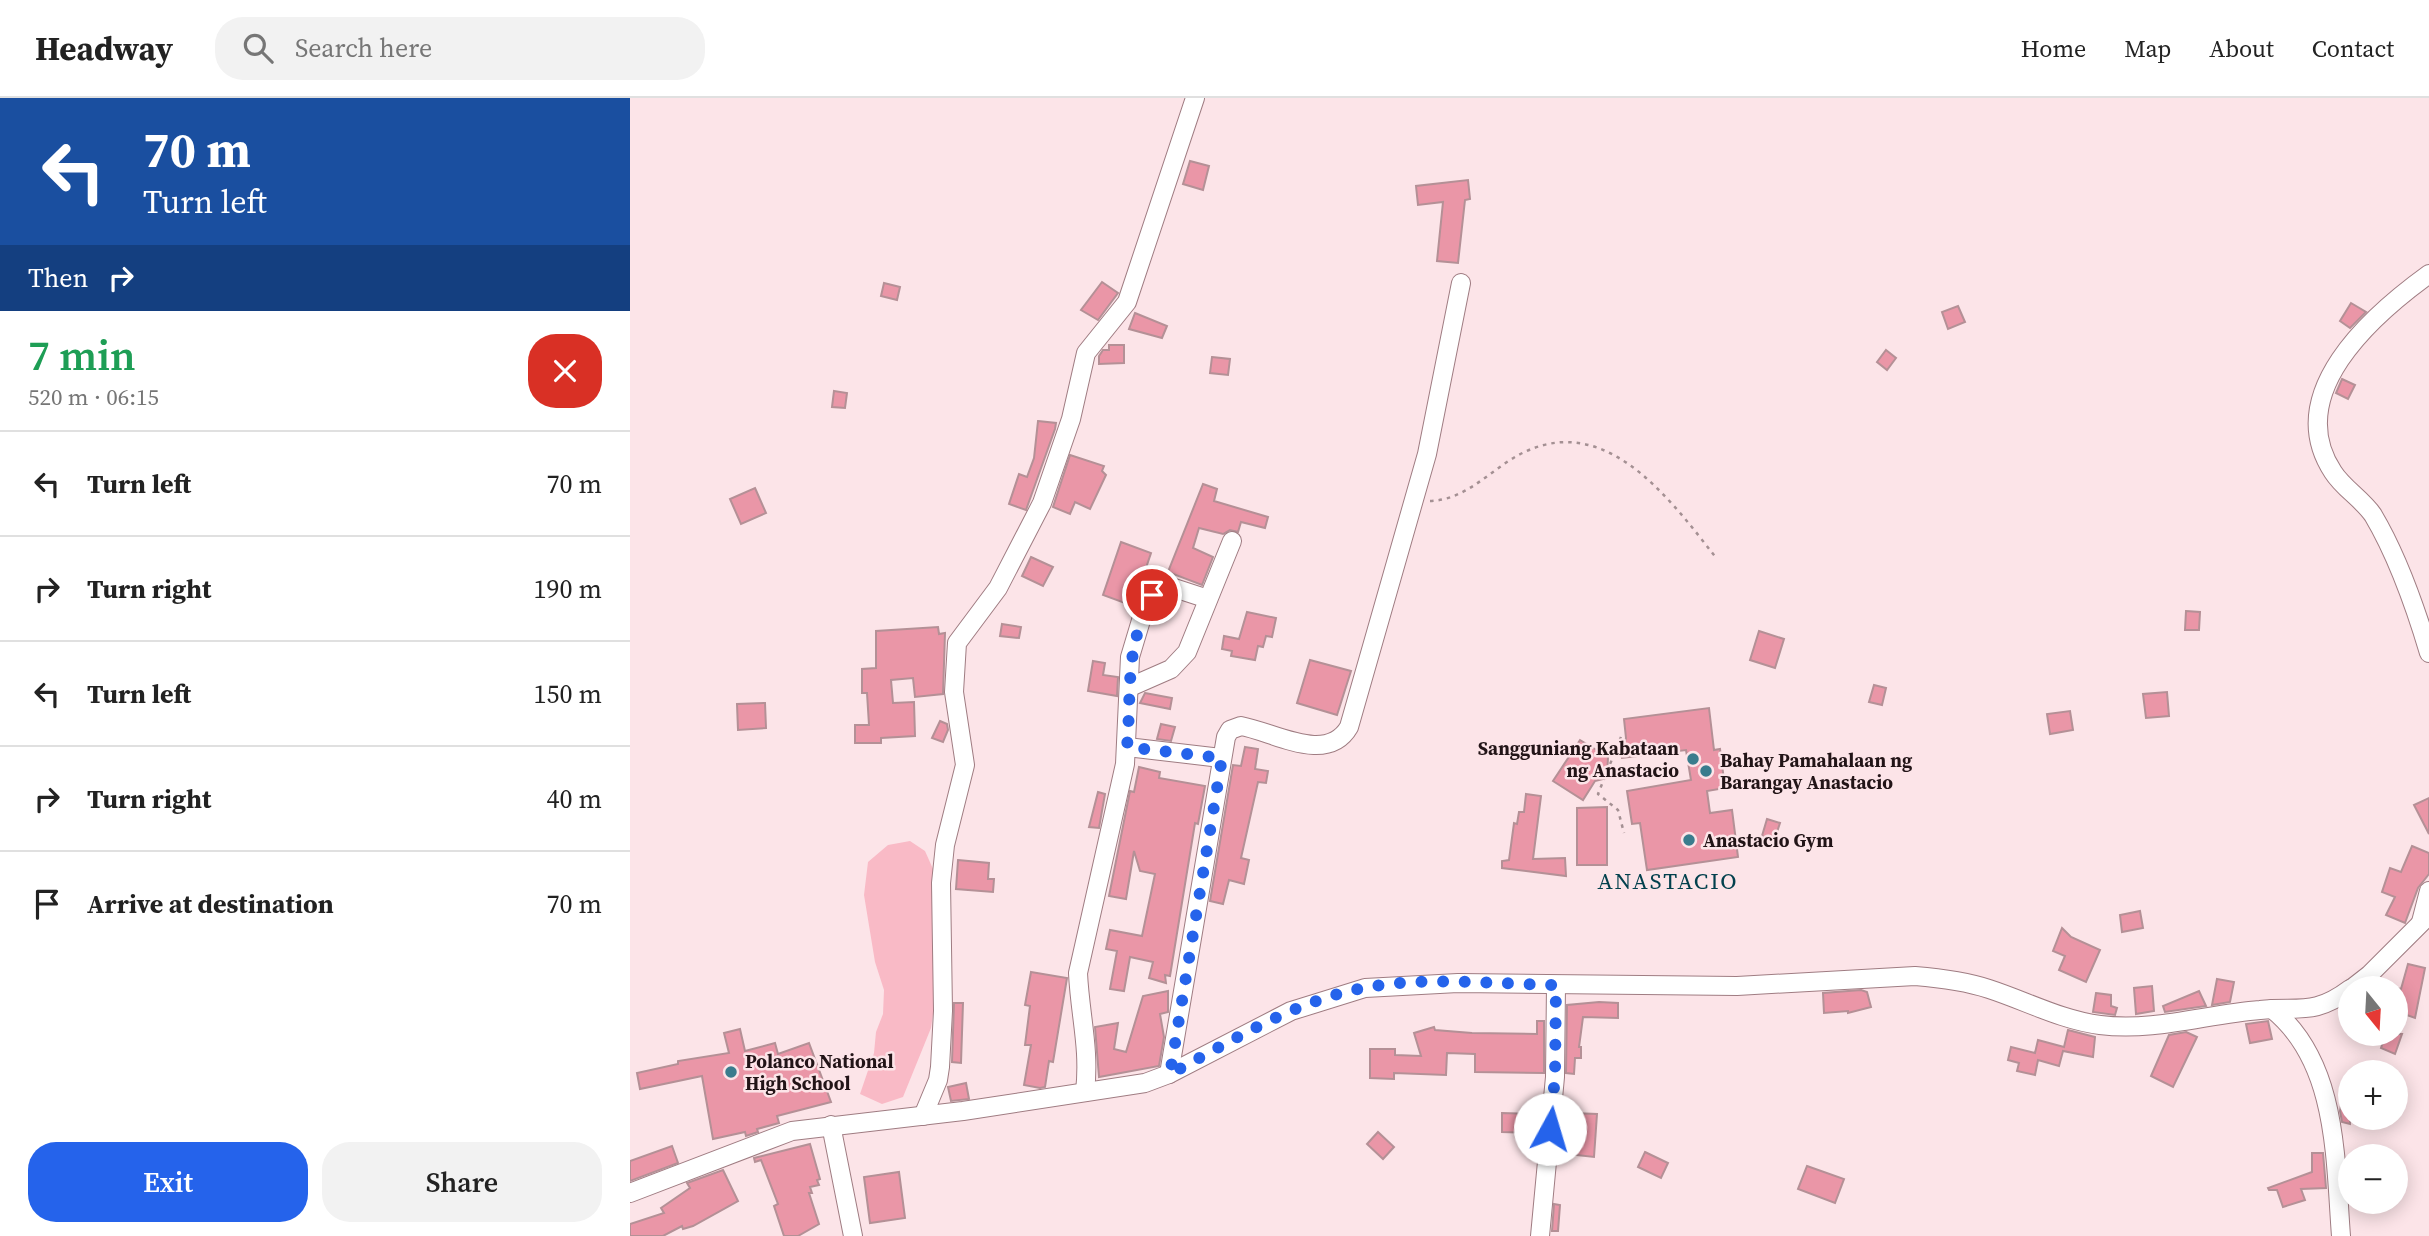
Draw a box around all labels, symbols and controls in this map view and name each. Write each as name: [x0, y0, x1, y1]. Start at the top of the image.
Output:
search box: [215, 17, 705, 80]
text: Headway: [35, 26, 173, 71]
icon: search: [239, 29, 277, 67]
text: Search here: [295, 30, 432, 66]
text: Home: [2021, 32, 2086, 65]
text: Map: [2124, 32, 2171, 65]
text: About: [2209, 32, 2274, 65]
text: Contact: [2312, 32, 2394, 65]
text: 70 m: [143, 116, 251, 183]
icon: left: [28, 126, 119, 217]
text: Turn left: [143, 180, 267, 224]
icon: right: [102, 259, 140, 297]
text: Then: [28, 260, 88, 296]
text: 7 min: [28, 326, 136, 384]
button: close: [528, 334, 602, 408]
text: 520 m · 06:15: [28, 381, 159, 413]
icon: left: [28, 465, 66, 503]
text: Turn left: [87, 466, 191, 502]
text: 70 m: [547, 466, 602, 502]
pin: [1122, 565, 1182, 625]
icon: right: [28, 570, 66, 608]
text: Turn right: [87, 571, 211, 607]
text: 190 m: [534, 571, 602, 607]
icon: arrive: [1133, 576, 1171, 614]
icon: left: [28, 675, 66, 713]
text: Turn left: [87, 676, 191, 712]
text: 150 m: [534, 676, 602, 712]
place label: Sangguniang Kabataan ng Anastacio: [1478, 735, 1679, 783]
place label: Bahay Pamahalaan ng Barangay Anastacio: [1720, 747, 1913, 795]
marker: Sangguniang Kabataan ng Anastacio: [1685, 751, 1701, 767]
marker: Bahay Pamahalaan ng Barangay Anastacio: [1698, 763, 1714, 779]
icon: right: [28, 780, 66, 818]
text: Turn right: [87, 781, 211, 817]
text: 40 m: [547, 781, 602, 817]
place label: Anastacio Gym: [1703, 827, 1833, 853]
marker: Anastacio Gym: [1681, 832, 1697, 848]
district label: ANASTACIO: [1597, 865, 1739, 897]
icon: arrive: [28, 885, 66, 923]
text: Arrive at destination: [87, 886, 334, 922]
text: 70 m: [547, 886, 602, 922]
north arrow: [2338, 976, 2408, 1046]
map controls: [2338, 976, 2408, 1214]
place label: Polanco National High School: [745, 1048, 894, 1096]
button: +: [2338, 1060, 2408, 1130]
marker: Polanco National High School: [723, 1064, 739, 1080]
position arrow: [1513, 1092, 1587, 1166]
button: Exit: [28, 1142, 308, 1222]
button: Share: [322, 1142, 602, 1222]
button: −: [2338, 1144, 2408, 1214]

